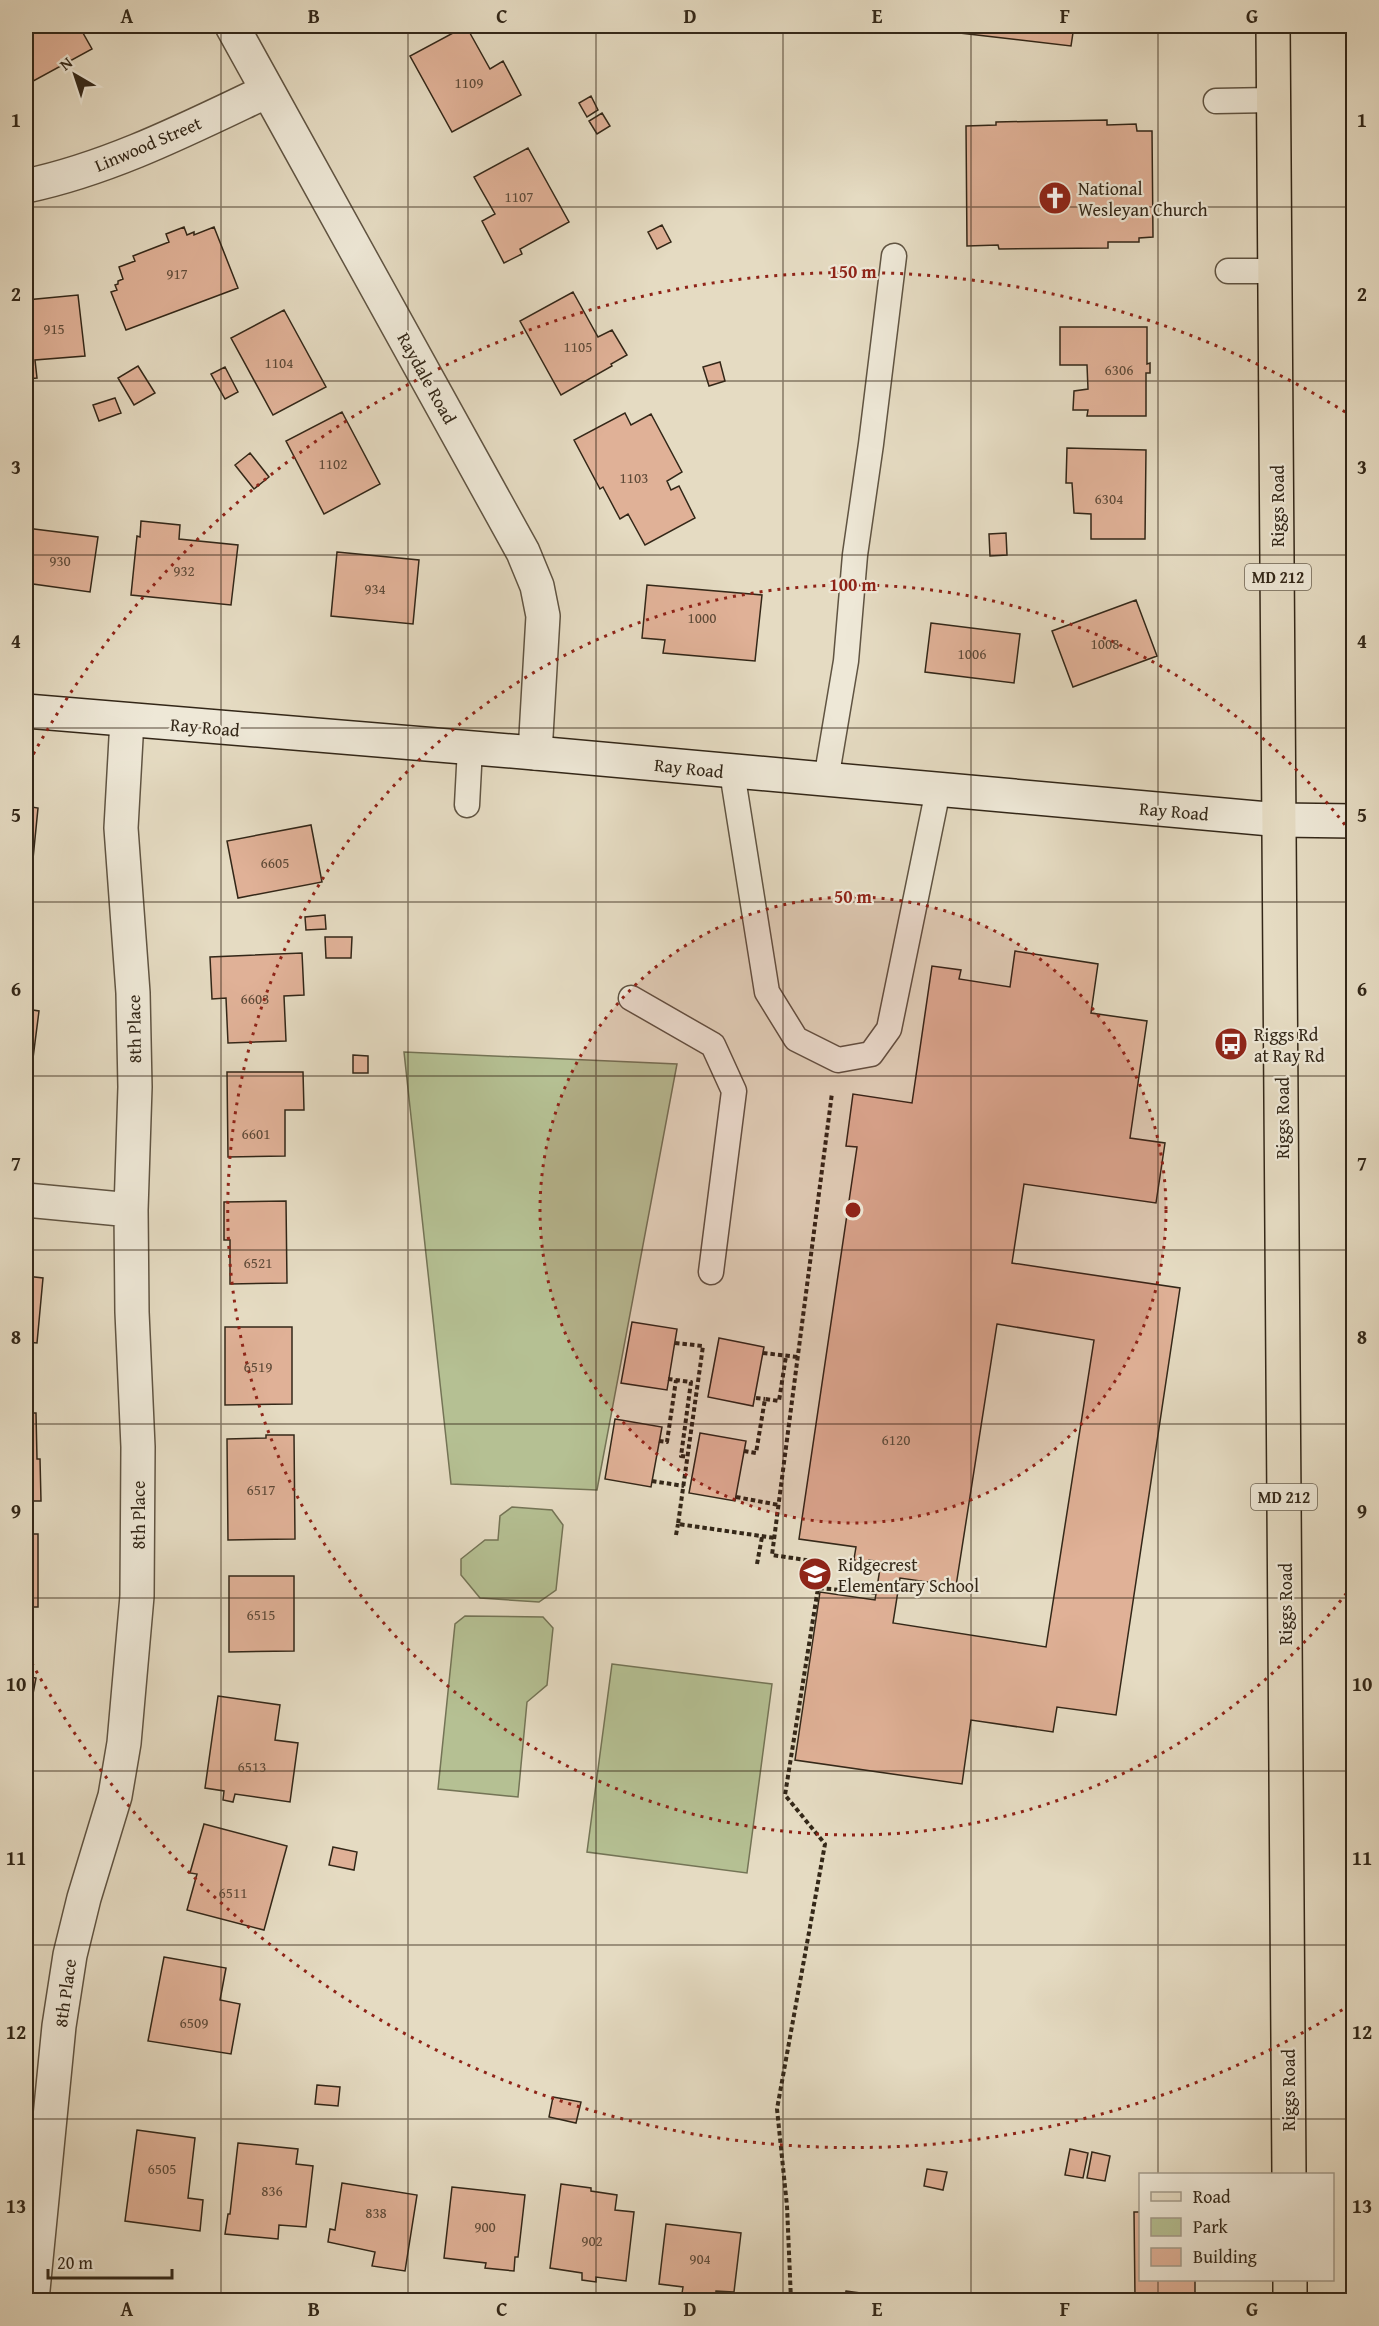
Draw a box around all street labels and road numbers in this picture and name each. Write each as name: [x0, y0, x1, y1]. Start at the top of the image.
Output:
street label: Linwood Street: [90, 109, 206, 179]
street label: Raydale Road: [391, 327, 463, 429]
street label: Riggs Road: [1264, 465, 1291, 547]
road number: MD 212: [1245, 564, 1311, 590]
street label: Ray Road: [169, 711, 241, 744]
street label: Ray Road: [653, 751, 725, 785]
street label: Ray Road: [1138, 795, 1210, 828]
street label: 8th Place: [120, 994, 148, 1064]
street label: Riggs Road: [1269, 1077, 1296, 1159]
street label: 8th Place: [125, 1481, 152, 1549]
road number: MD 212: [1251, 1484, 1317, 1510]
street label: Riggs Road: [1272, 1563, 1299, 1645]
street label: 8th Place: [47, 1957, 83, 2029]
street label: Riggs Road: [1275, 2049, 1302, 2131]

